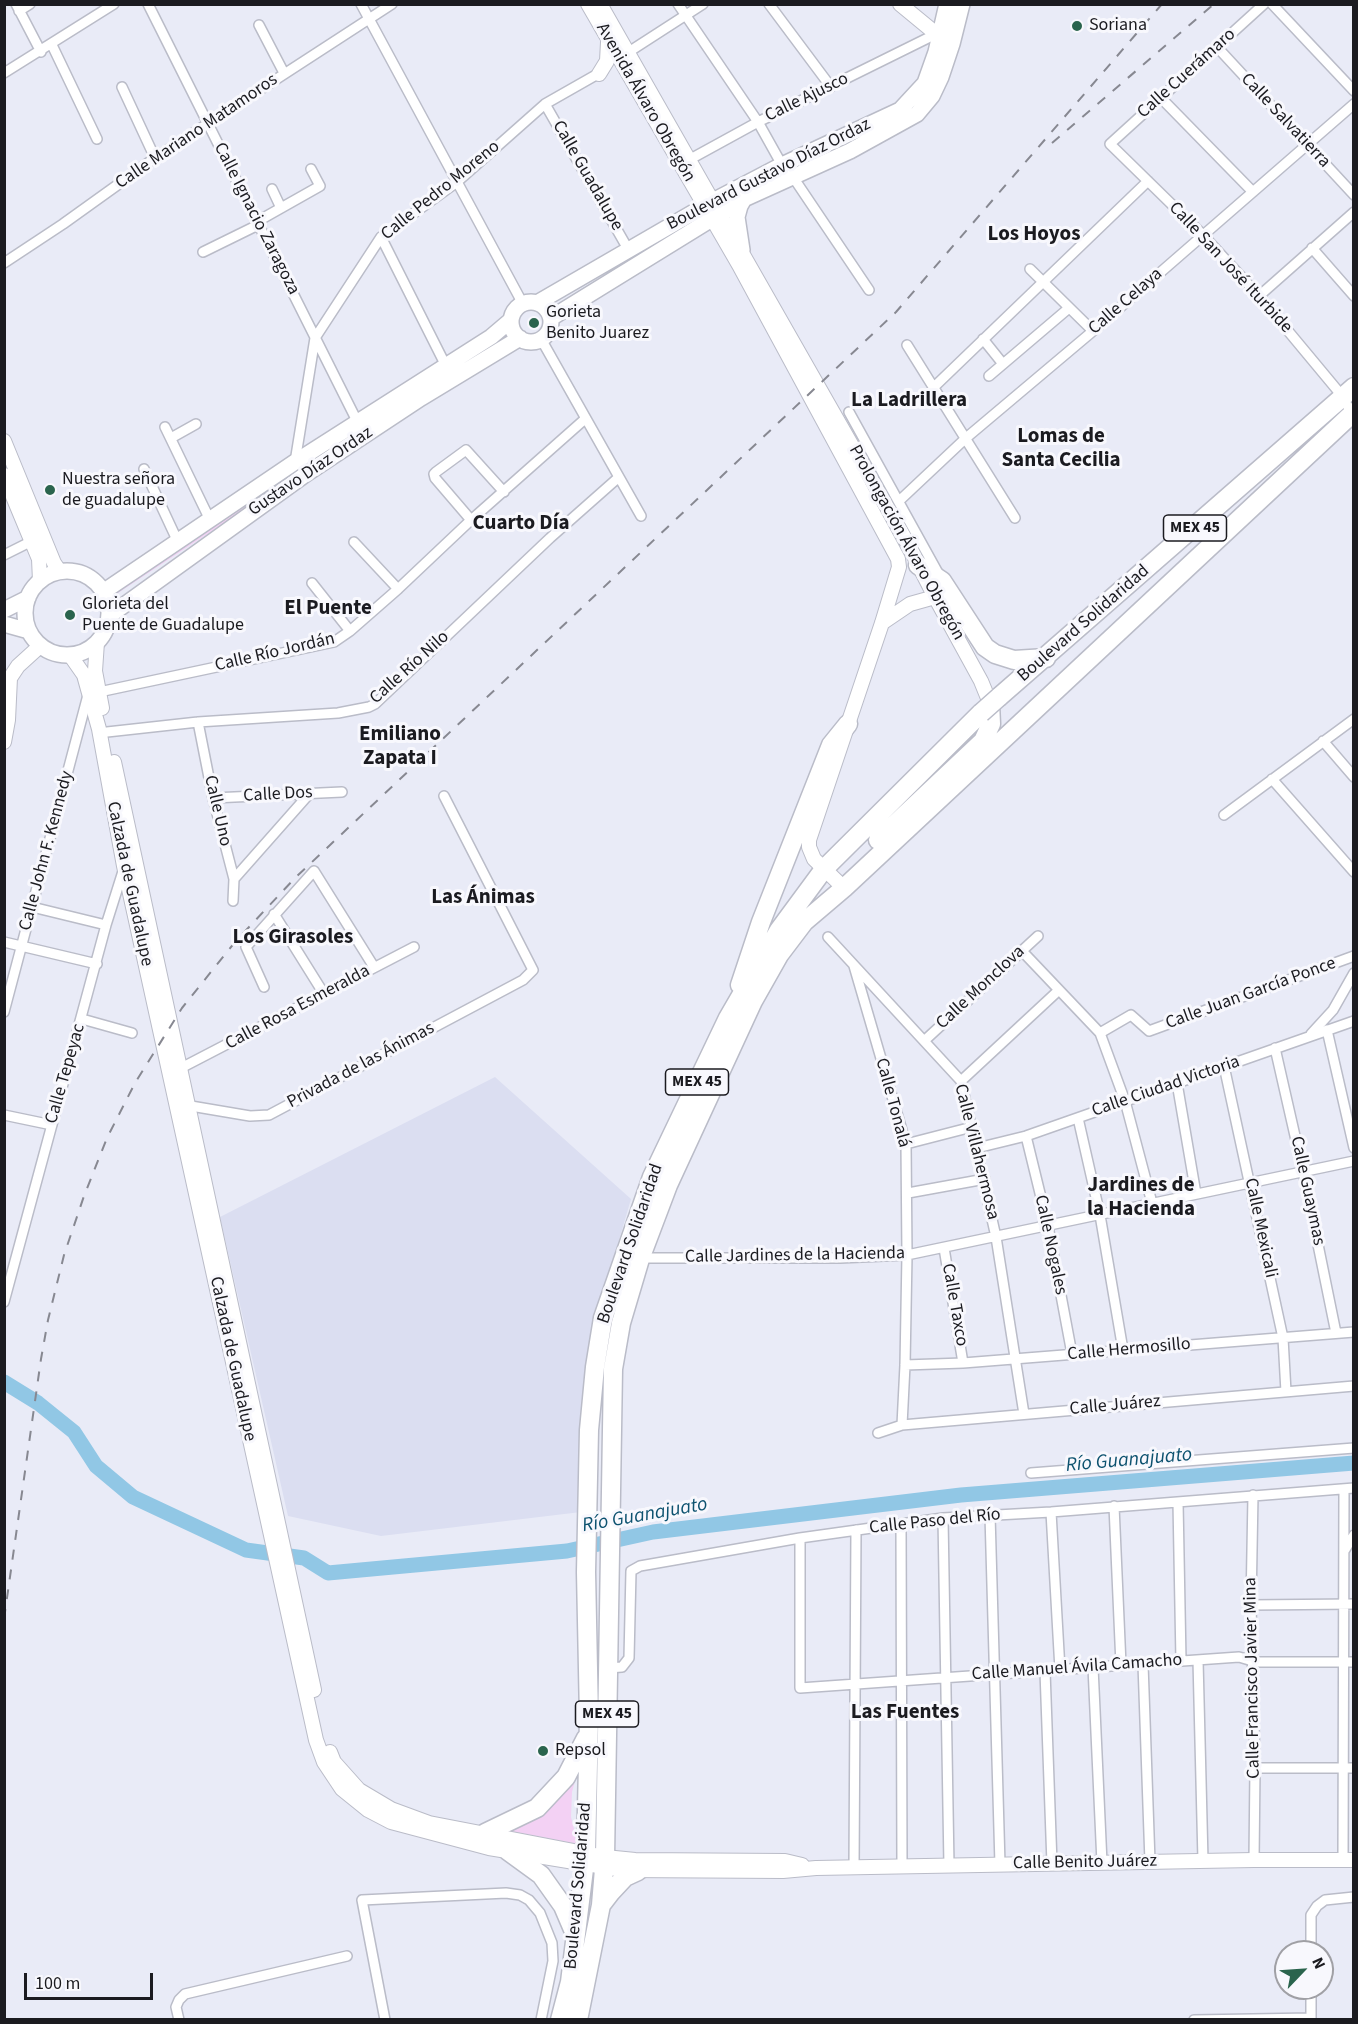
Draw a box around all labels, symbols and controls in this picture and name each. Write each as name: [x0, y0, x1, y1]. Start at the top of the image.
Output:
place label: Soriana: [1089, 15, 1147, 37]
marker: Soriana: [1070, 19, 1084, 33]
street label: Avenida Álvaro Obregón: [591, 20, 699, 186]
street label: Calle Cuerámaro: [1133, 24, 1241, 124]
street label: Calle Ajusco: [762, 69, 852, 127]
street label: Calle Salvatierra: [1236, 69, 1334, 173]
street label: Calle Mariano Matamoros: [112, 70, 282, 194]
street label: Boulevard Gustavo Díaz Ordaz: [664, 114, 874, 236]
street label: Calle Guadalupe: [547, 117, 627, 235]
street label: Calle Pedro Moreno: [377, 136, 505, 246]
street label: Calle Ignacio Zaragoza: [208, 139, 304, 299]
street label: Calle San José Iturbide: [1164, 198, 1296, 338]
district label: Los Hoyos: [988, 222, 1080, 248]
street label: Calle Celaya: [1085, 264, 1167, 340]
place label: Gorieta Benito Juarez: [546, 302, 649, 344]
marker: Gorieta Benito Juarez: [527, 316, 541, 330]
district label: La Ladrillera: [851, 388, 967, 414]
street label: Gustavo Díaz Ordaz: [245, 422, 377, 522]
district label: Lomas de Santa Cecilia: [1001, 424, 1121, 474]
street label: Prolongación Álvaro Obregón: [843, 442, 969, 644]
place label: Nuestra señora de guadalupe: [62, 469, 175, 512]
marker: Nuestra señora de guadalupe: [43, 483, 57, 497]
district label: Cuarto Día: [472, 511, 570, 537]
road number: MEX 45: [1164, 515, 1226, 541]
street label: Boulevard Solidaridad: [1014, 561, 1154, 687]
place label: Glorieta del Puente de Guadalupe: [82, 594, 244, 636]
district label: El Puente: [284, 596, 372, 622]
marker: Glorieta del Puente de Guadalupe: [63, 608, 77, 622]
street label: Calle Río Nilo: [366, 627, 454, 709]
street label: Calle Río Jordán: [213, 629, 337, 677]
district label: Emiliano Zapata I: [359, 722, 441, 772]
street label: Calle John F. Kennedy: [15, 769, 79, 933]
street label: Calle Uno: [198, 773, 236, 849]
street label: Calle Dos: [243, 782, 313, 808]
street label: Calzada de Guadalupe: [101, 800, 157, 968]
district label: Las Ánimas: [431, 885, 535, 911]
district label: Los Girasoles: [233, 925, 353, 951]
street label: Calle Monclova: [932, 941, 1030, 1035]
street label: Calle Juan García Ponce: [1163, 953, 1339, 1035]
street label: Calle Rosa Esmeralda: [222, 961, 374, 1055]
street label: Privada de las Ánimas: [284, 1018, 438, 1114]
street label: Calle Tepeyac: [41, 1022, 91, 1126]
street label: Calle Ciudad Victoria: [1089, 1052, 1243, 1122]
street label: Calle Tonalá: [870, 1056, 914, 1150]
road number: MEX 45: [666, 1069, 728, 1095]
street label: Calle Villahermosa: [949, 1082, 1003, 1222]
street label: Calle Guaymas: [1285, 1134, 1329, 1248]
street label: Boulevard Solidaridad: [593, 1161, 669, 1327]
district label: Jardines de la Hacienda: [1087, 1173, 1195, 1223]
street label: Calle Mexicali: [1239, 1176, 1281, 1280]
street label: Calle Nogales: [1029, 1193, 1071, 1297]
street label: Calle Jardines de la Hacienda: [685, 1243, 905, 1269]
street label: Calle Taxco: [936, 1262, 972, 1348]
street label: Calzada de Guadalupe: [204, 1275, 260, 1443]
street label: Calle Hermosillo: [1067, 1334, 1191, 1366]
street label: Calle Juárez: [1069, 1391, 1161, 1421]
water label: Río Guanajuato: [1065, 1444, 1193, 1478]
water label: Río Guanajuato: [581, 1493, 709, 1539]
street label: Calle Paso del Río: [868, 1504, 1002, 1540]
street label: Calle Francisco Javier Mina: [1240, 1577, 1266, 1779]
street label: Calle Manuel Ávila Camacho: [971, 1650, 1183, 1686]
district label: Las Fuentes: [851, 1700, 959, 1726]
road number: MEX 45: [576, 1701, 638, 1727]
place label: Repsol: [555, 1740, 606, 1762]
marker: Repsol: [536, 1744, 550, 1758]
street label: Boulevard Solidaridad: [561, 1802, 597, 1970]
street label: Calle Benito Juárez: [1013, 1851, 1157, 1875]
north arrow: [1274, 1940, 1334, 2000]
text: N: [1306, 1954, 1331, 1973]
scale bar: [27, 1961, 156, 1999]
text: 100 m: [35, 1971, 80, 1996]

